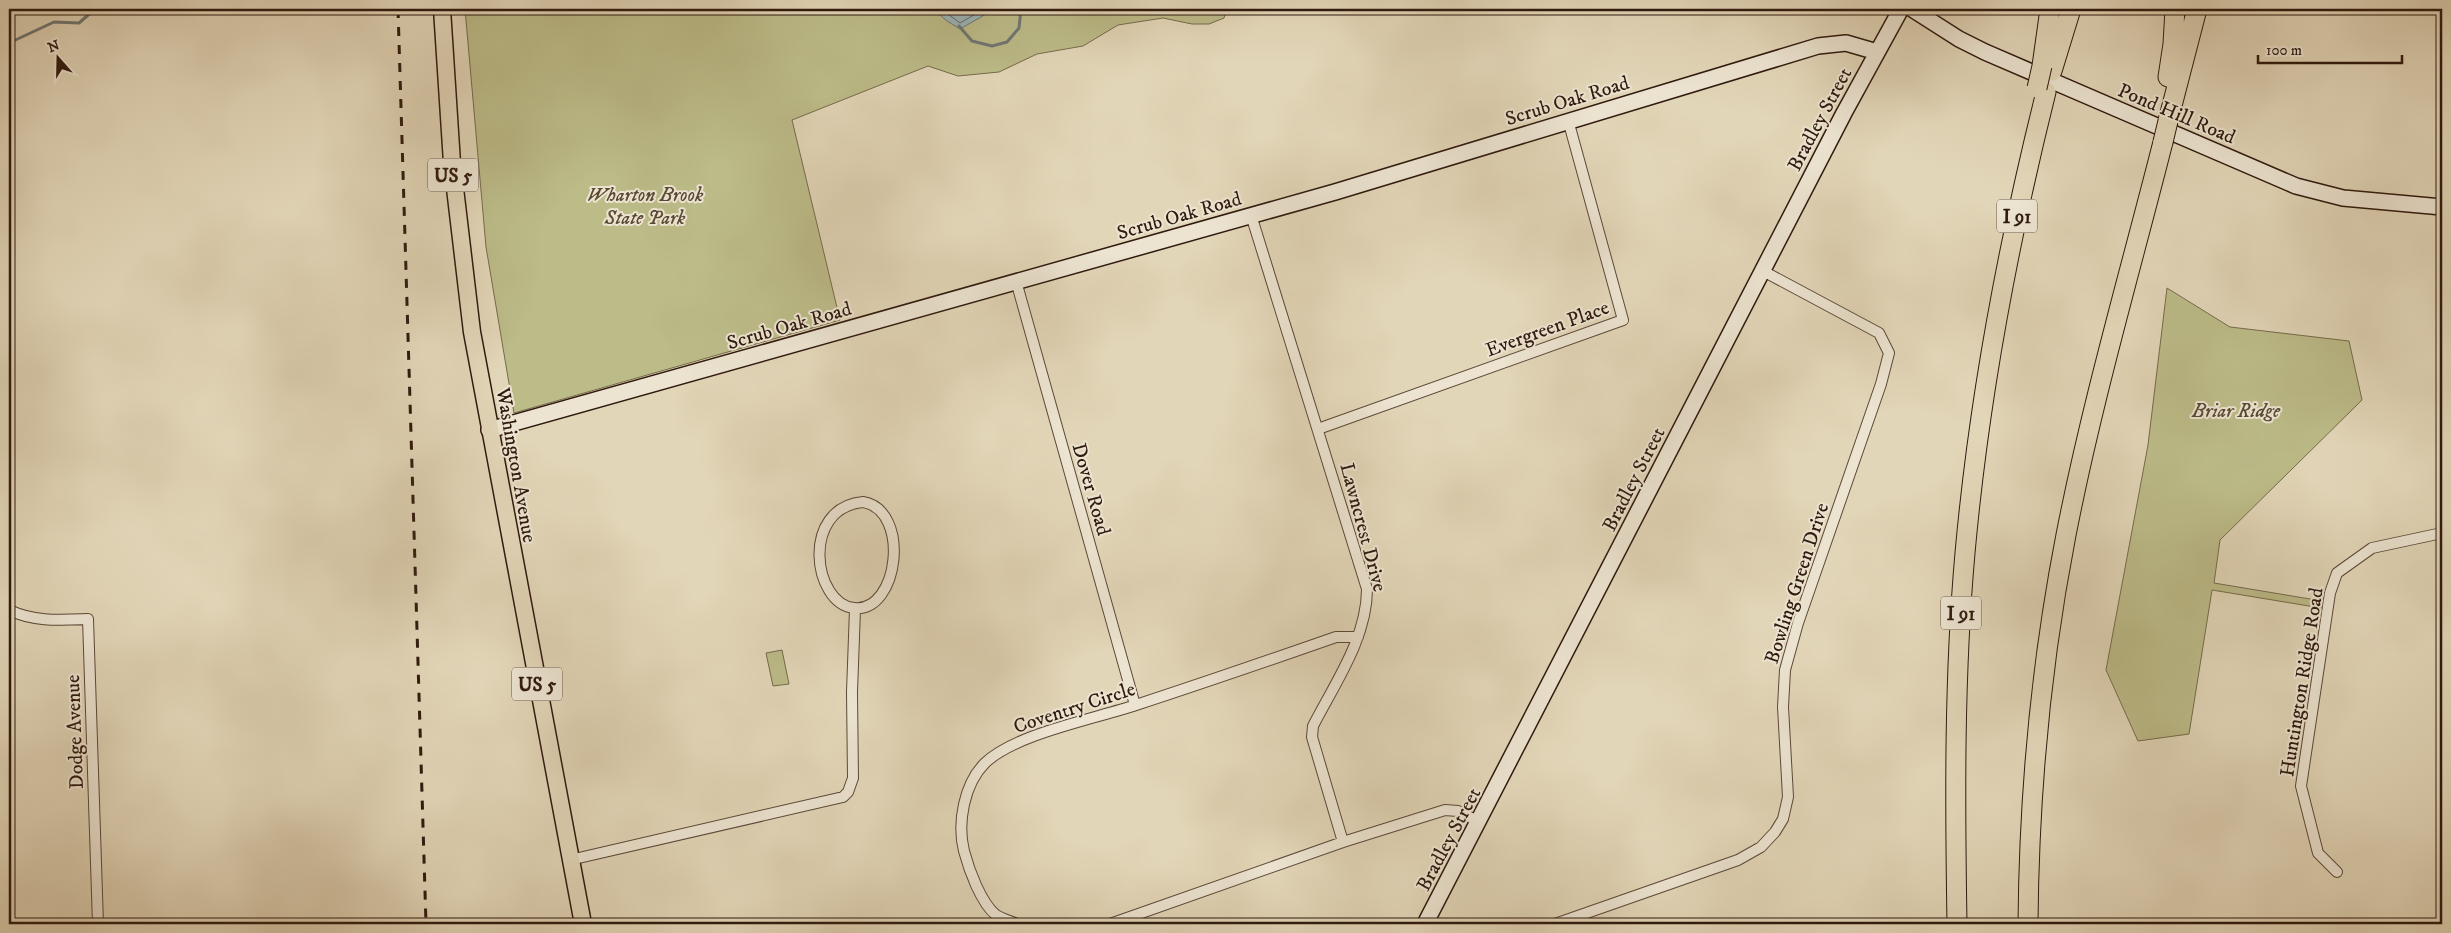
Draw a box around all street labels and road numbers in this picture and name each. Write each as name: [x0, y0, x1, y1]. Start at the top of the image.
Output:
street label: Bradley Street: [1783, 64, 1858, 176]
street label: Scrub Oak Road: [1503, 71, 1632, 132]
street label: Pond Hill Road: [2114, 78, 2239, 150]
road number: US 5: [428, 158, 478, 192]
street label: Scrub Oak Road: [1114, 187, 1244, 246]
road number: I 91: [1997, 200, 2037, 232]
street label: Evergreen Place: [1482, 295, 1613, 363]
street label: Scrub Oak Road: [724, 297, 854, 356]
street label: Washington Avenue: [489, 385, 541, 545]
street label: Bradley Street: [1597, 423, 1671, 536]
street label: Dover Road: [1065, 440, 1116, 538]
street label: Lawncrest Drive: [1333, 460, 1392, 594]
street label: Bowling Green Drive: [1760, 500, 1835, 667]
street label: Huntington Ridge Road: [2275, 586, 2330, 779]
road number: I 91: [1941, 596, 1981, 630]
road number: US 5: [512, 668, 562, 701]
street label: Dodge Avenue: [61, 674, 90, 790]
street label: Coventry Circle: [1010, 677, 1139, 740]
street label: Bradley Street: [1412, 784, 1487, 896]

